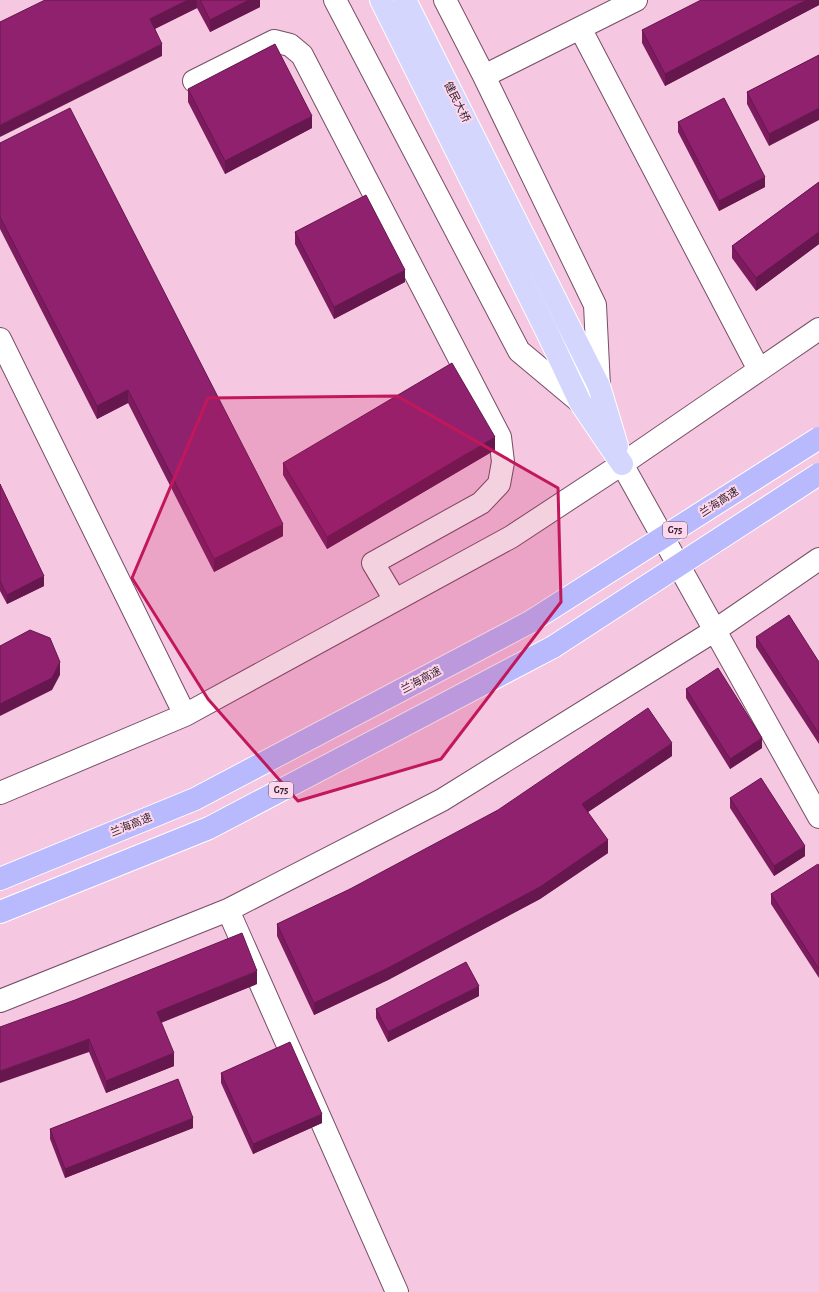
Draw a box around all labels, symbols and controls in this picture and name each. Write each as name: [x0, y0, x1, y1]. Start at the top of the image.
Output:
street label: 健民大桥: [442, 79, 473, 124]
street label: 兰海高速: [697, 485, 740, 519]
road number: G75: [663, 522, 687, 538]
street label: 兰海高速: [399, 664, 443, 695]
road number: G75: [269, 782, 293, 798]
street label: 兰海高速: [108, 811, 153, 838]

